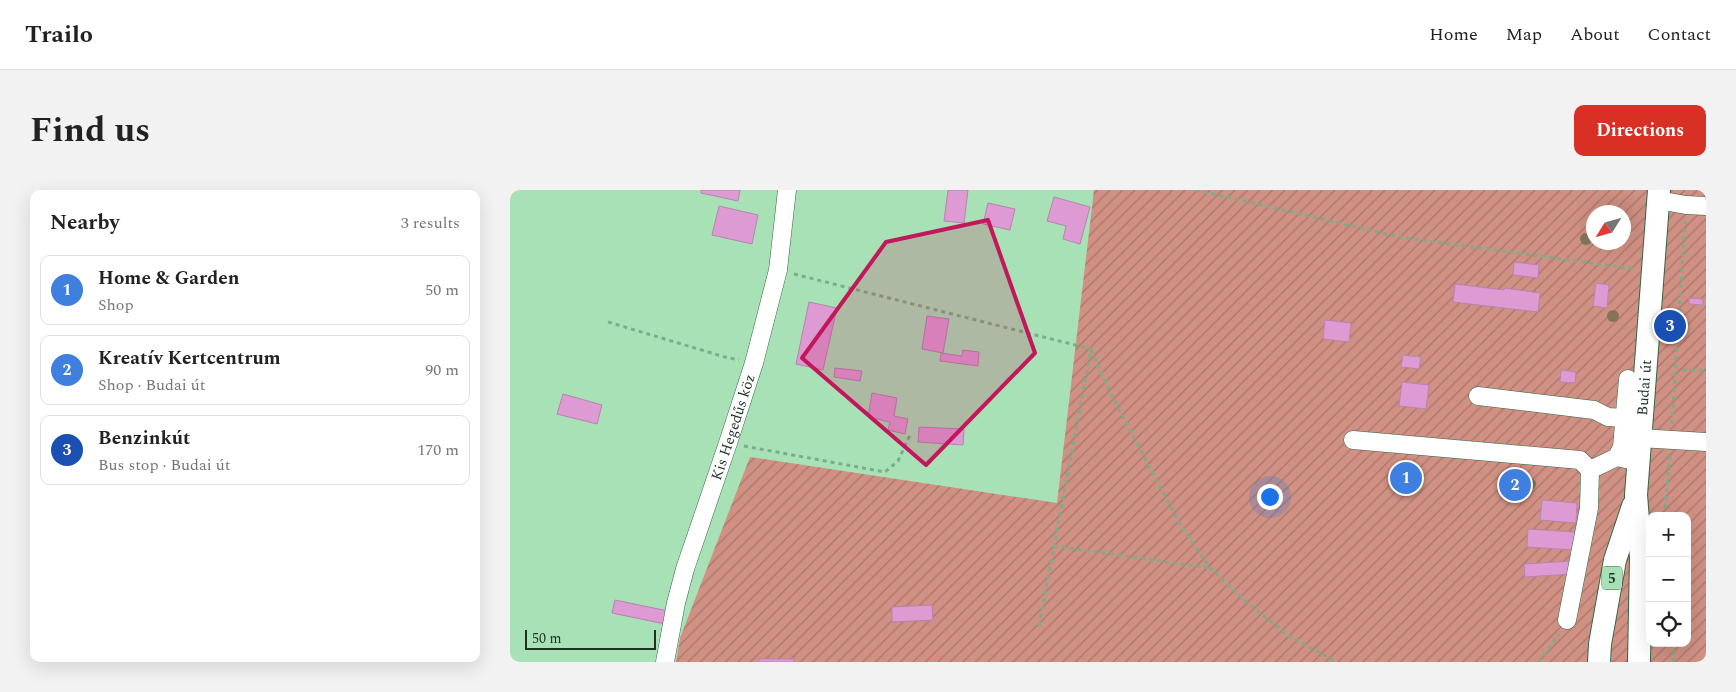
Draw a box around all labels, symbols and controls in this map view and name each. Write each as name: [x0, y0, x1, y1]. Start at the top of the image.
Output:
text: Trailo: [25, 17, 93, 53]
text: Home: [1429, 21, 1478, 48]
text: Map: [1506, 21, 1542, 48]
text: About: [1570, 21, 1620, 48]
text: Contact: [1648, 21, 1711, 48]
text: Find us: [30, 104, 150, 157]
button: Directions: [1574, 105, 1706, 156]
north arrow: [1586, 205, 1631, 250]
text: Nearby: [50, 207, 120, 239]
text: 3 results: [401, 211, 460, 235]
text: Home & Garden: [98, 264, 239, 293]
text: 1: [63, 278, 71, 302]
text: 50 m: [425, 278, 459, 302]
text: Shop: [98, 293, 134, 317]
pin: 3: [1654, 307, 1686, 345]
text: Kreatív Kertcentrum: [98, 344, 281, 373]
text: 2: [63, 358, 71, 382]
text: 90 m: [425, 358, 459, 382]
street label: Budai út: [1631, 359, 1658, 416]
street label: Kis Hegedűs köz: [705, 371, 761, 483]
text: Shop · Budai út: [98, 373, 205, 397]
text: Benzinkút: [98, 424, 190, 453]
text: 3: [63, 438, 71, 462]
text: 170 m: [417, 438, 459, 462]
text: Bus stop · Budai út: [98, 453, 230, 477]
pin: 1: [1390, 459, 1422, 497]
pin: 2: [1499, 466, 1531, 504]
your location: [1257, 484, 1283, 510]
map controls: [1646, 512, 1691, 647]
button: +: [1646, 512, 1691, 557]
button: −: [1646, 557, 1691, 602]
road number: 5: [1602, 566, 1622, 589]
button: locate: [1646, 602, 1691, 647]
scale bar: [525, 627, 656, 650]
text: 50 m: [532, 628, 562, 649]

